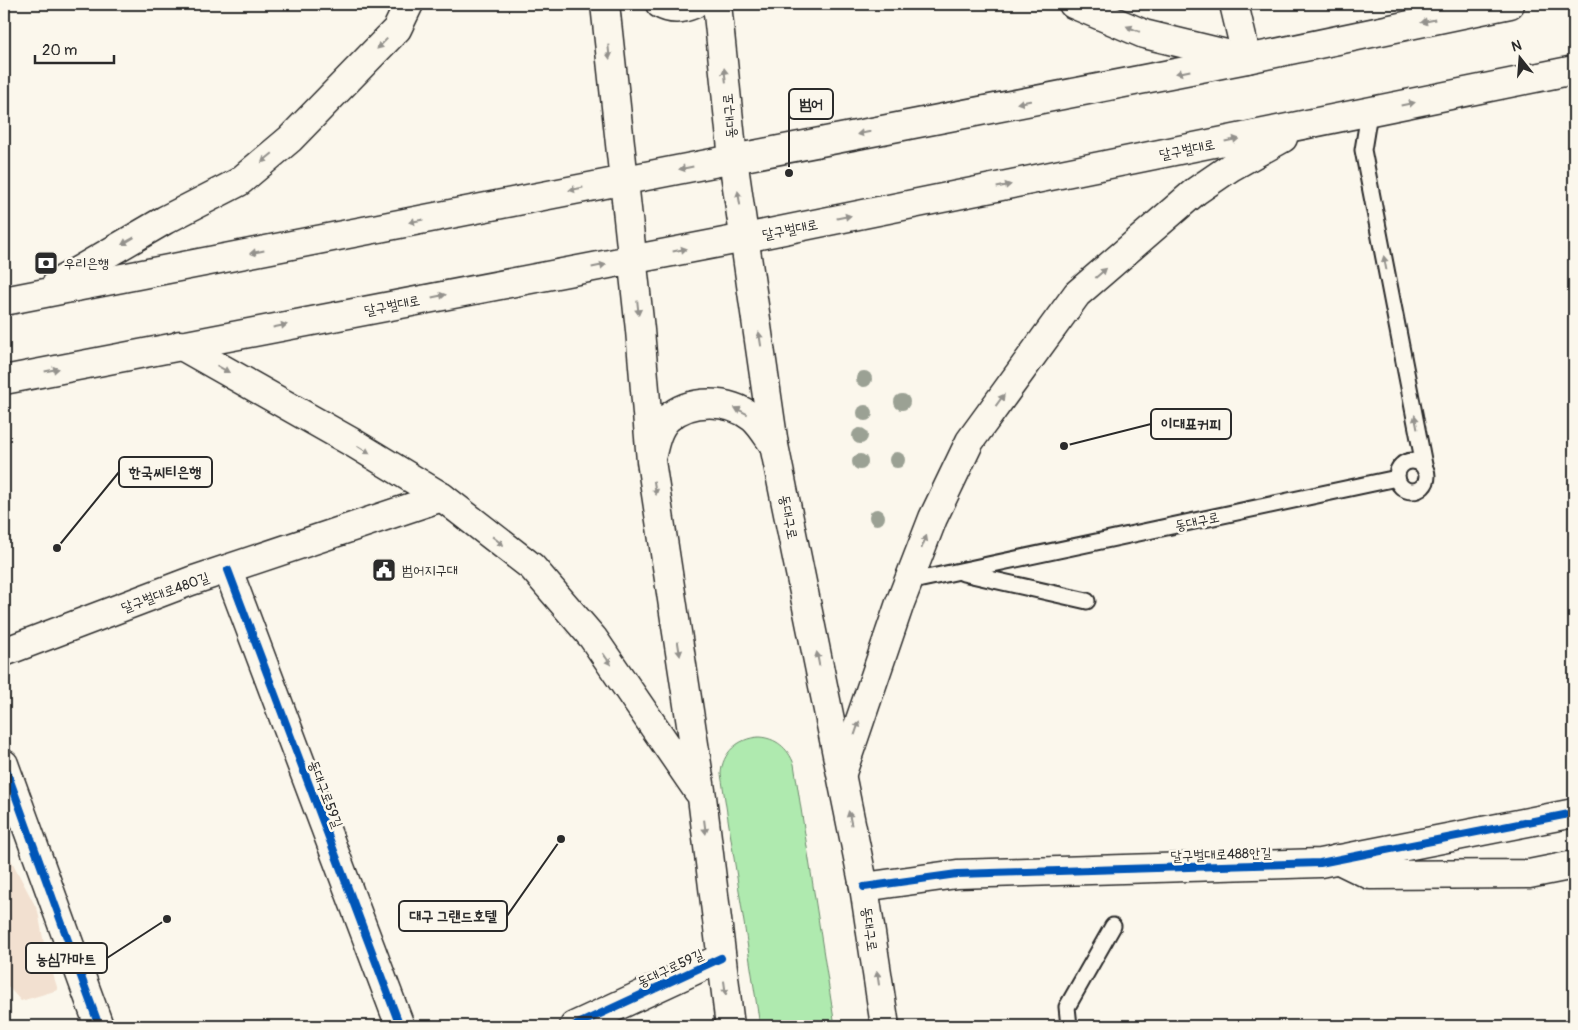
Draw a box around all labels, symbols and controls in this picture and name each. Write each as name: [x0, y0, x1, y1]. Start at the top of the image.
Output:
one-way arrow: [1421, 17, 1436, 25]
one-way arrow: [1126, 25, 1140, 33]
scale bar: [35, 32, 114, 64]
north arrow: [1496, 32, 1546, 82]
one-way arrow: [376, 37, 388, 49]
text: N: [1509, 37, 1523, 56]
text: 20 m: [42, 41, 77, 60]
one-way arrow: [606, 45, 614, 61]
one-way arrow: [721, 67, 729, 83]
one-way arrow: [1175, 68, 1191, 76]
callout: 범어: [789, 89, 833, 119]
street label: 동대구로: [719, 93, 740, 139]
text: 범어: [799, 95, 823, 114]
one-way arrow: [1015, 99, 1031, 107]
one-way arrow: [1401, 100, 1417, 108]
one-way arrow: [856, 130, 872, 138]
street label: 달구벌대로: [1158, 136, 1216, 163]
one-way arrow: [1224, 136, 1240, 144]
one-way arrow: [261, 152, 273, 163]
one-way arrow: [678, 164, 693, 172]
one-way arrow: [996, 181, 1012, 189]
one-way arrow: [567, 186, 583, 194]
one-way arrow: [735, 190, 743, 206]
one-way arrow: [837, 213, 853, 221]
street label: 달구벌대로: [761, 216, 819, 243]
one-way arrow: [408, 217, 424, 225]
one-way arrow: [122, 237, 135, 246]
one-way arrow: [673, 246, 689, 254]
one-way arrow: [248, 248, 264, 256]
bank icon: 우리은행: [33, 250, 59, 276]
one-way arrow: [1380, 254, 1388, 270]
place label: 우리은행: [64, 255, 109, 272]
one-way arrow: [592, 262, 607, 270]
one-way arrow: [1095, 268, 1108, 279]
street label: 달구벌대로: [363, 292, 421, 319]
one-way arrow: [432, 292, 447, 300]
one-way arrow: [634, 300, 642, 316]
one-way arrow: [272, 322, 287, 330]
one-way arrow: [756, 331, 764, 347]
one-way arrow: [215, 365, 230, 373]
one-way arrow: [44, 366, 60, 374]
one-way arrow: [995, 393, 1005, 407]
one-way arrow: [734, 407, 748, 415]
callout: 이대표커피: [1151, 409, 1231, 439]
text: 이대표커피: [1161, 415, 1221, 434]
one-way arrow: [1412, 415, 1420, 430]
one-way arrow: [357, 445, 370, 454]
callout: 한국씨티은행: [119, 457, 212, 487]
text: 한국씨티은행: [128, 463, 201, 482]
one-way arrow: [651, 481, 659, 497]
street label: 동대구로: [776, 493, 801, 541]
street label: 동대구로: [1173, 508, 1221, 534]
one-way arrow: [491, 535, 504, 546]
one-way arrow: [920, 535, 928, 549]
public building icon: 범어지구대: [371, 557, 397, 583]
place label: 범어지구대: [402, 562, 458, 579]
street label: 달구벌대로480길: [119, 568, 212, 616]
one-way arrow: [676, 641, 684, 657]
one-way arrow: [813, 650, 821, 666]
one-way arrow: [602, 653, 612, 666]
one-way arrow: [853, 720, 861, 735]
street label: 동대구로59길: [305, 758, 346, 831]
one-way arrow: [846, 810, 854, 826]
one-way arrow: [701, 819, 709, 835]
street label: 달구벌대로488안길: [1170, 844, 1273, 865]
callout: 대구 그랜드호텔: [399, 901, 507, 931]
street label: 동대구로: [858, 906, 881, 953]
text: 대구 그랜드호텔: [409, 907, 497, 926]
callout: 농심가마트: [26, 943, 107, 973]
street label: 동대구로59길: [634, 945, 707, 991]
text: 농심가마트: [36, 950, 96, 969]
one-way arrow: [873, 970, 881, 986]
one-way arrow: [721, 981, 729, 997]

